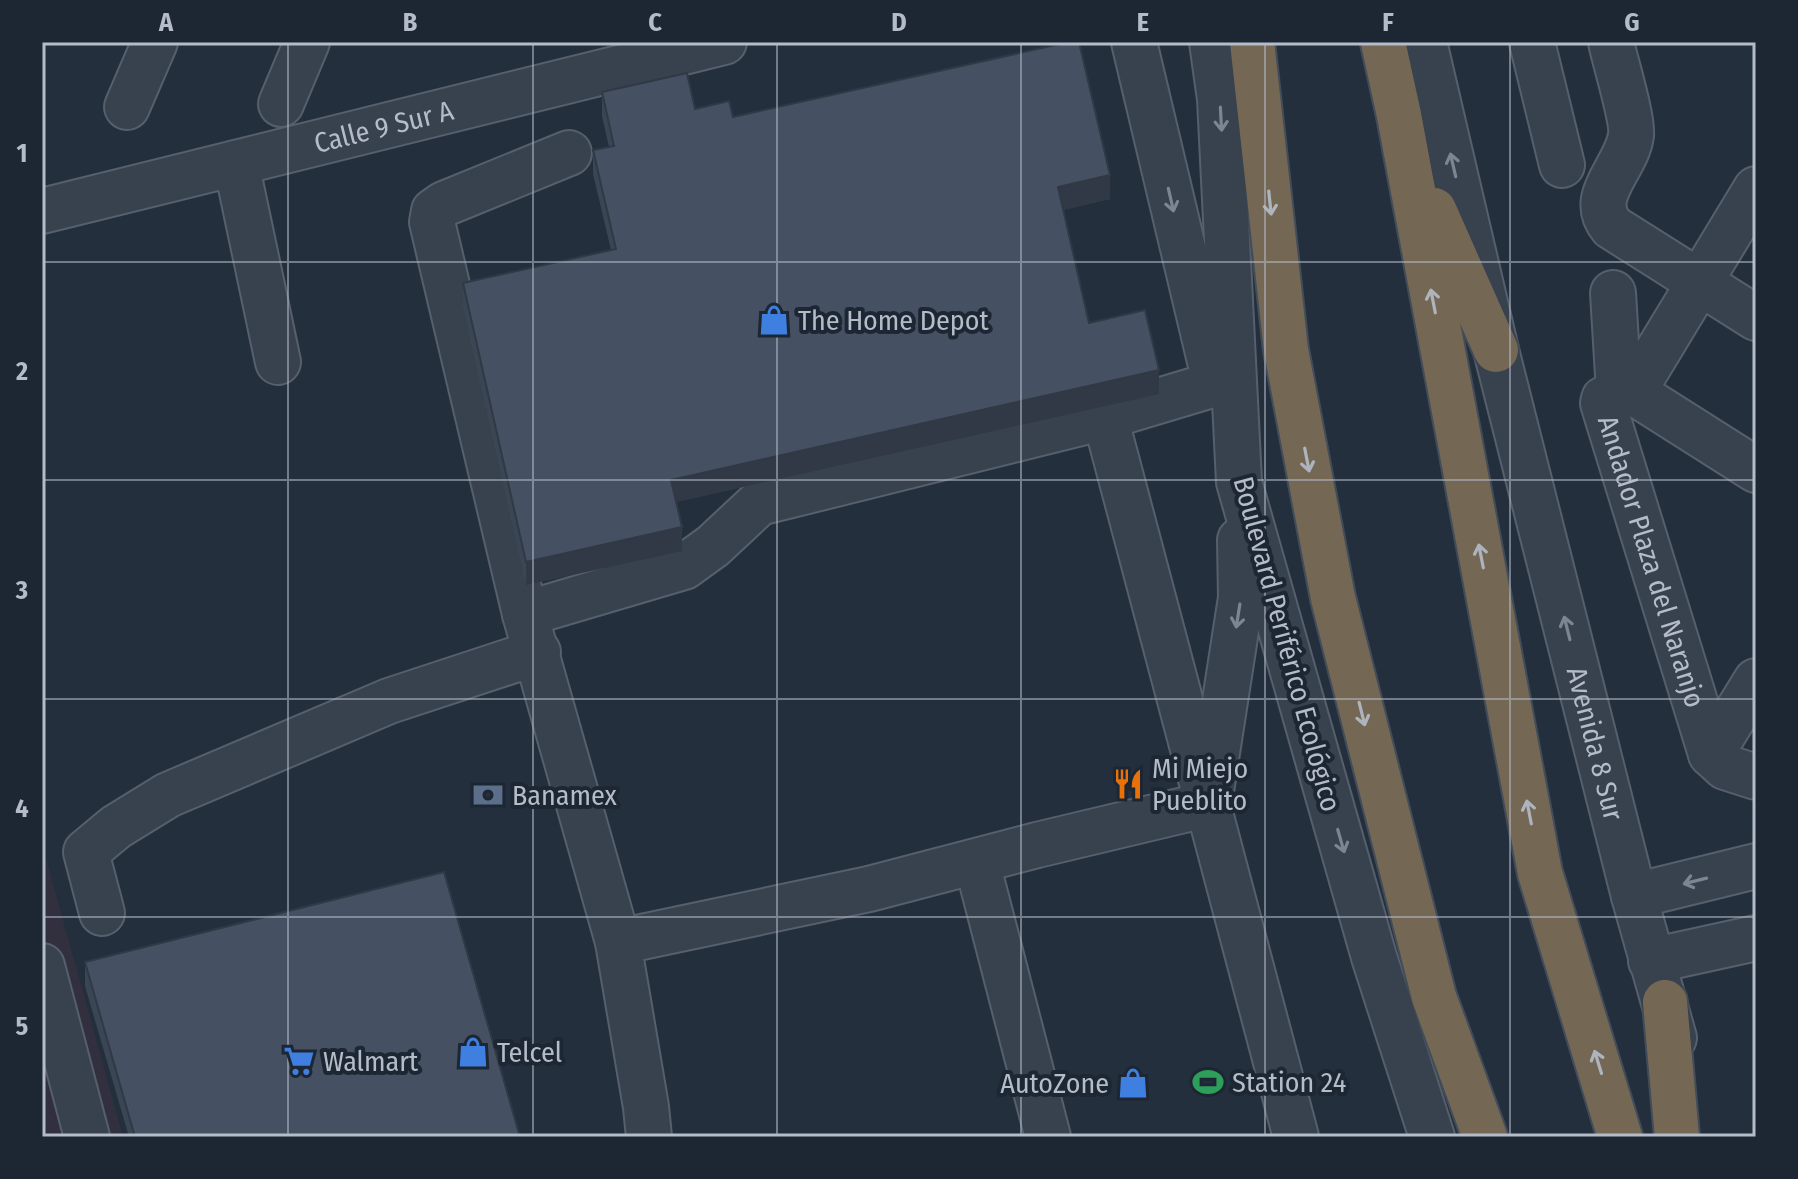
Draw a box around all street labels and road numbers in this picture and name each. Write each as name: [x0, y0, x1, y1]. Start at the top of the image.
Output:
street label: Calle 9 Sur A: [311, 93, 457, 159]
street label: Andador Plaza del Naranjo: [1591, 411, 1712, 711]
street label: Boulevard Periférico Ecológico: [1226, 473, 1348, 815]
street label: Avenida 8 Sur: [1560, 663, 1631, 824]

